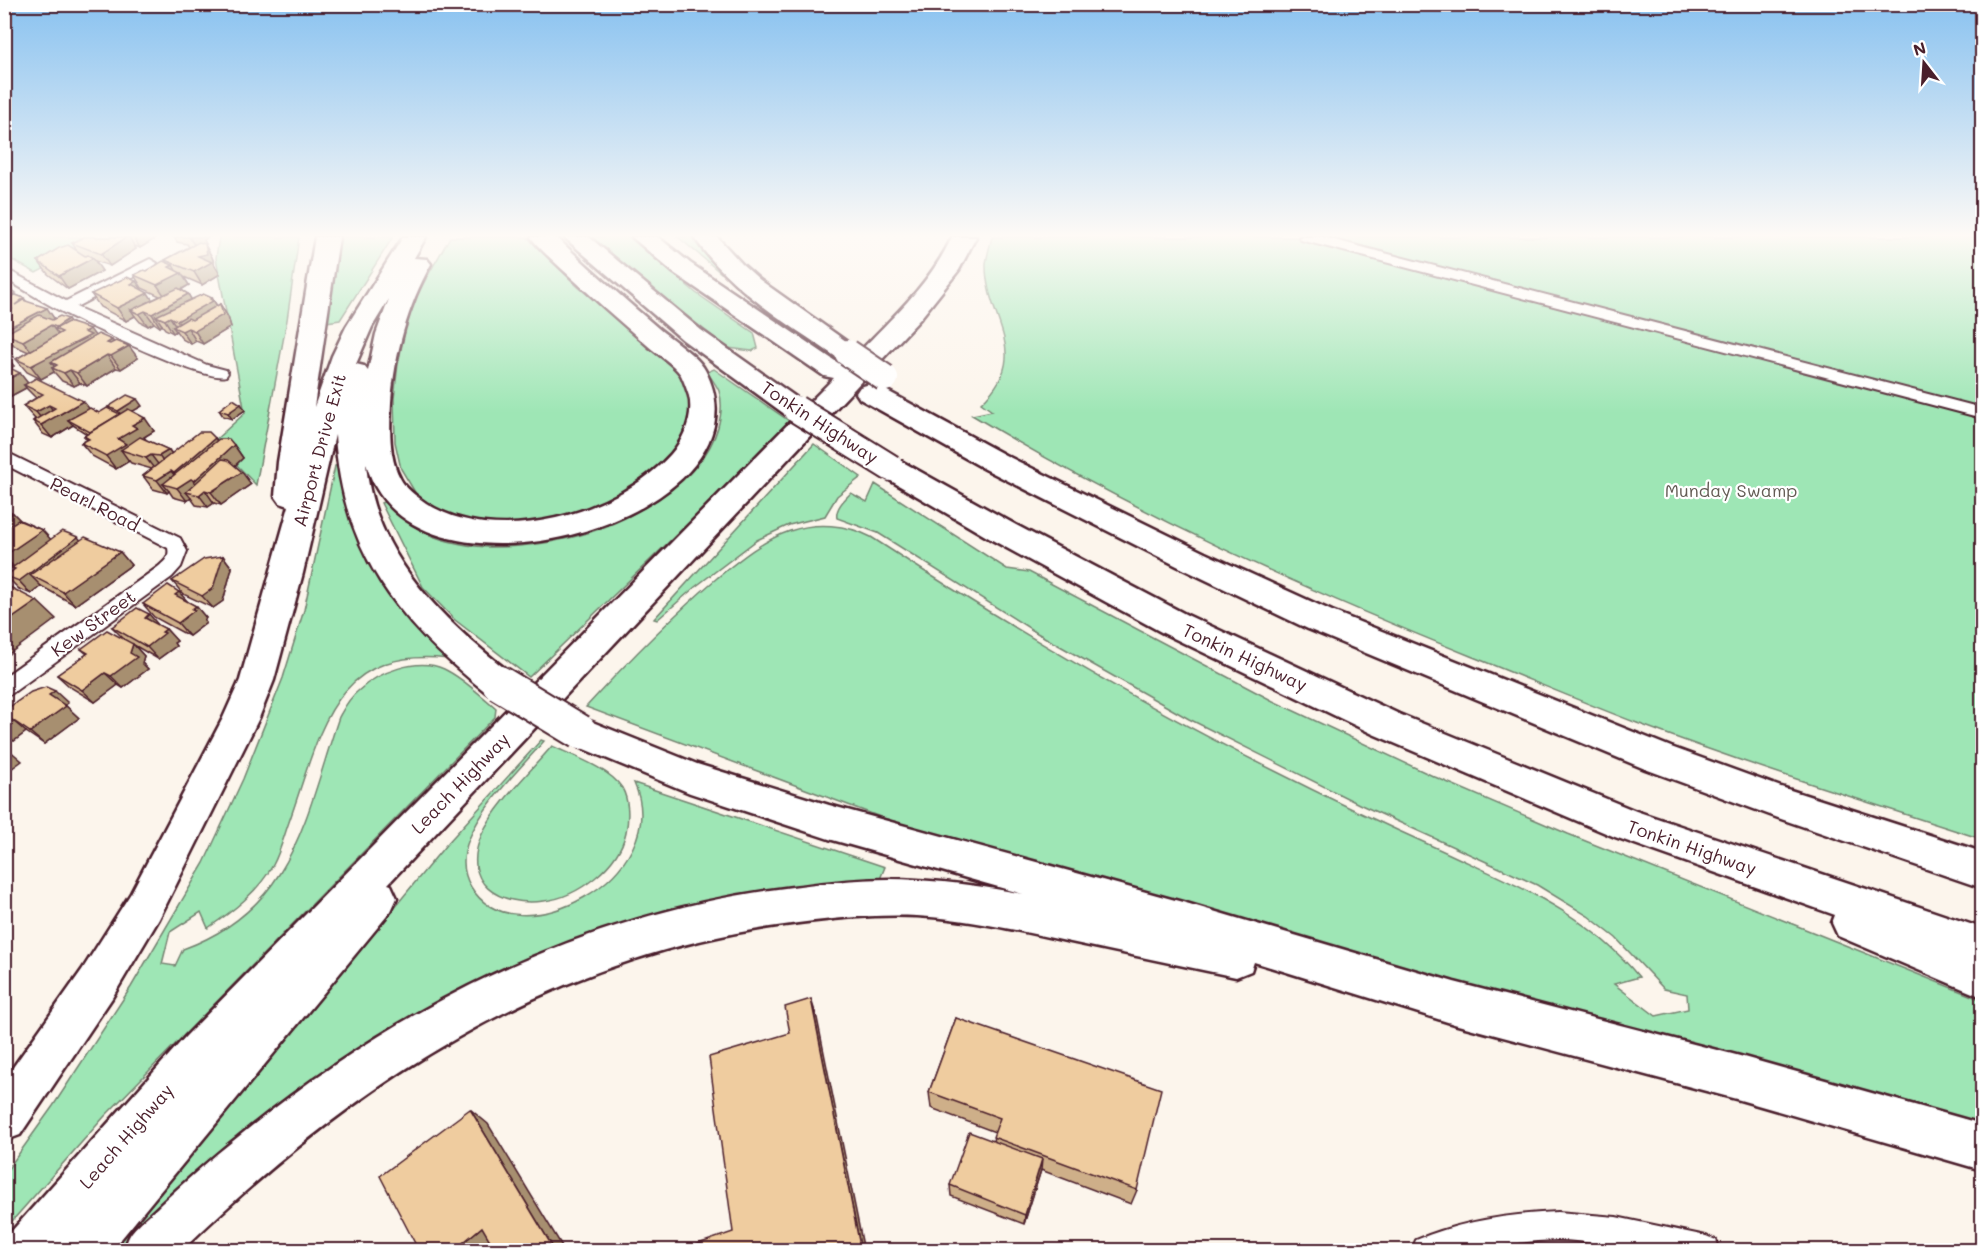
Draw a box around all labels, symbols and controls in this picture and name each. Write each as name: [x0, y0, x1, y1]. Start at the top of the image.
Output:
north arrow: [1894, 33, 1954, 93]
text: N: [1911, 36, 1928, 60]
street label: Airport Drive Exit: [287, 371, 351, 529]
street label: Tonkin Highway: [757, 375, 883, 469]
street label: Pearl Road: [46, 471, 144, 537]
park label: Munday Swamp: [1665, 478, 1797, 502]
street label: Kew Street: [46, 584, 140, 662]
street label: Tonkin Highway: [1179, 618, 1311, 696]
street label: Leach Highway: [406, 727, 514, 839]
street label: Tonkin Highway: [1624, 814, 1760, 880]
street label: Leach Highway: [74, 1078, 178, 1194]

